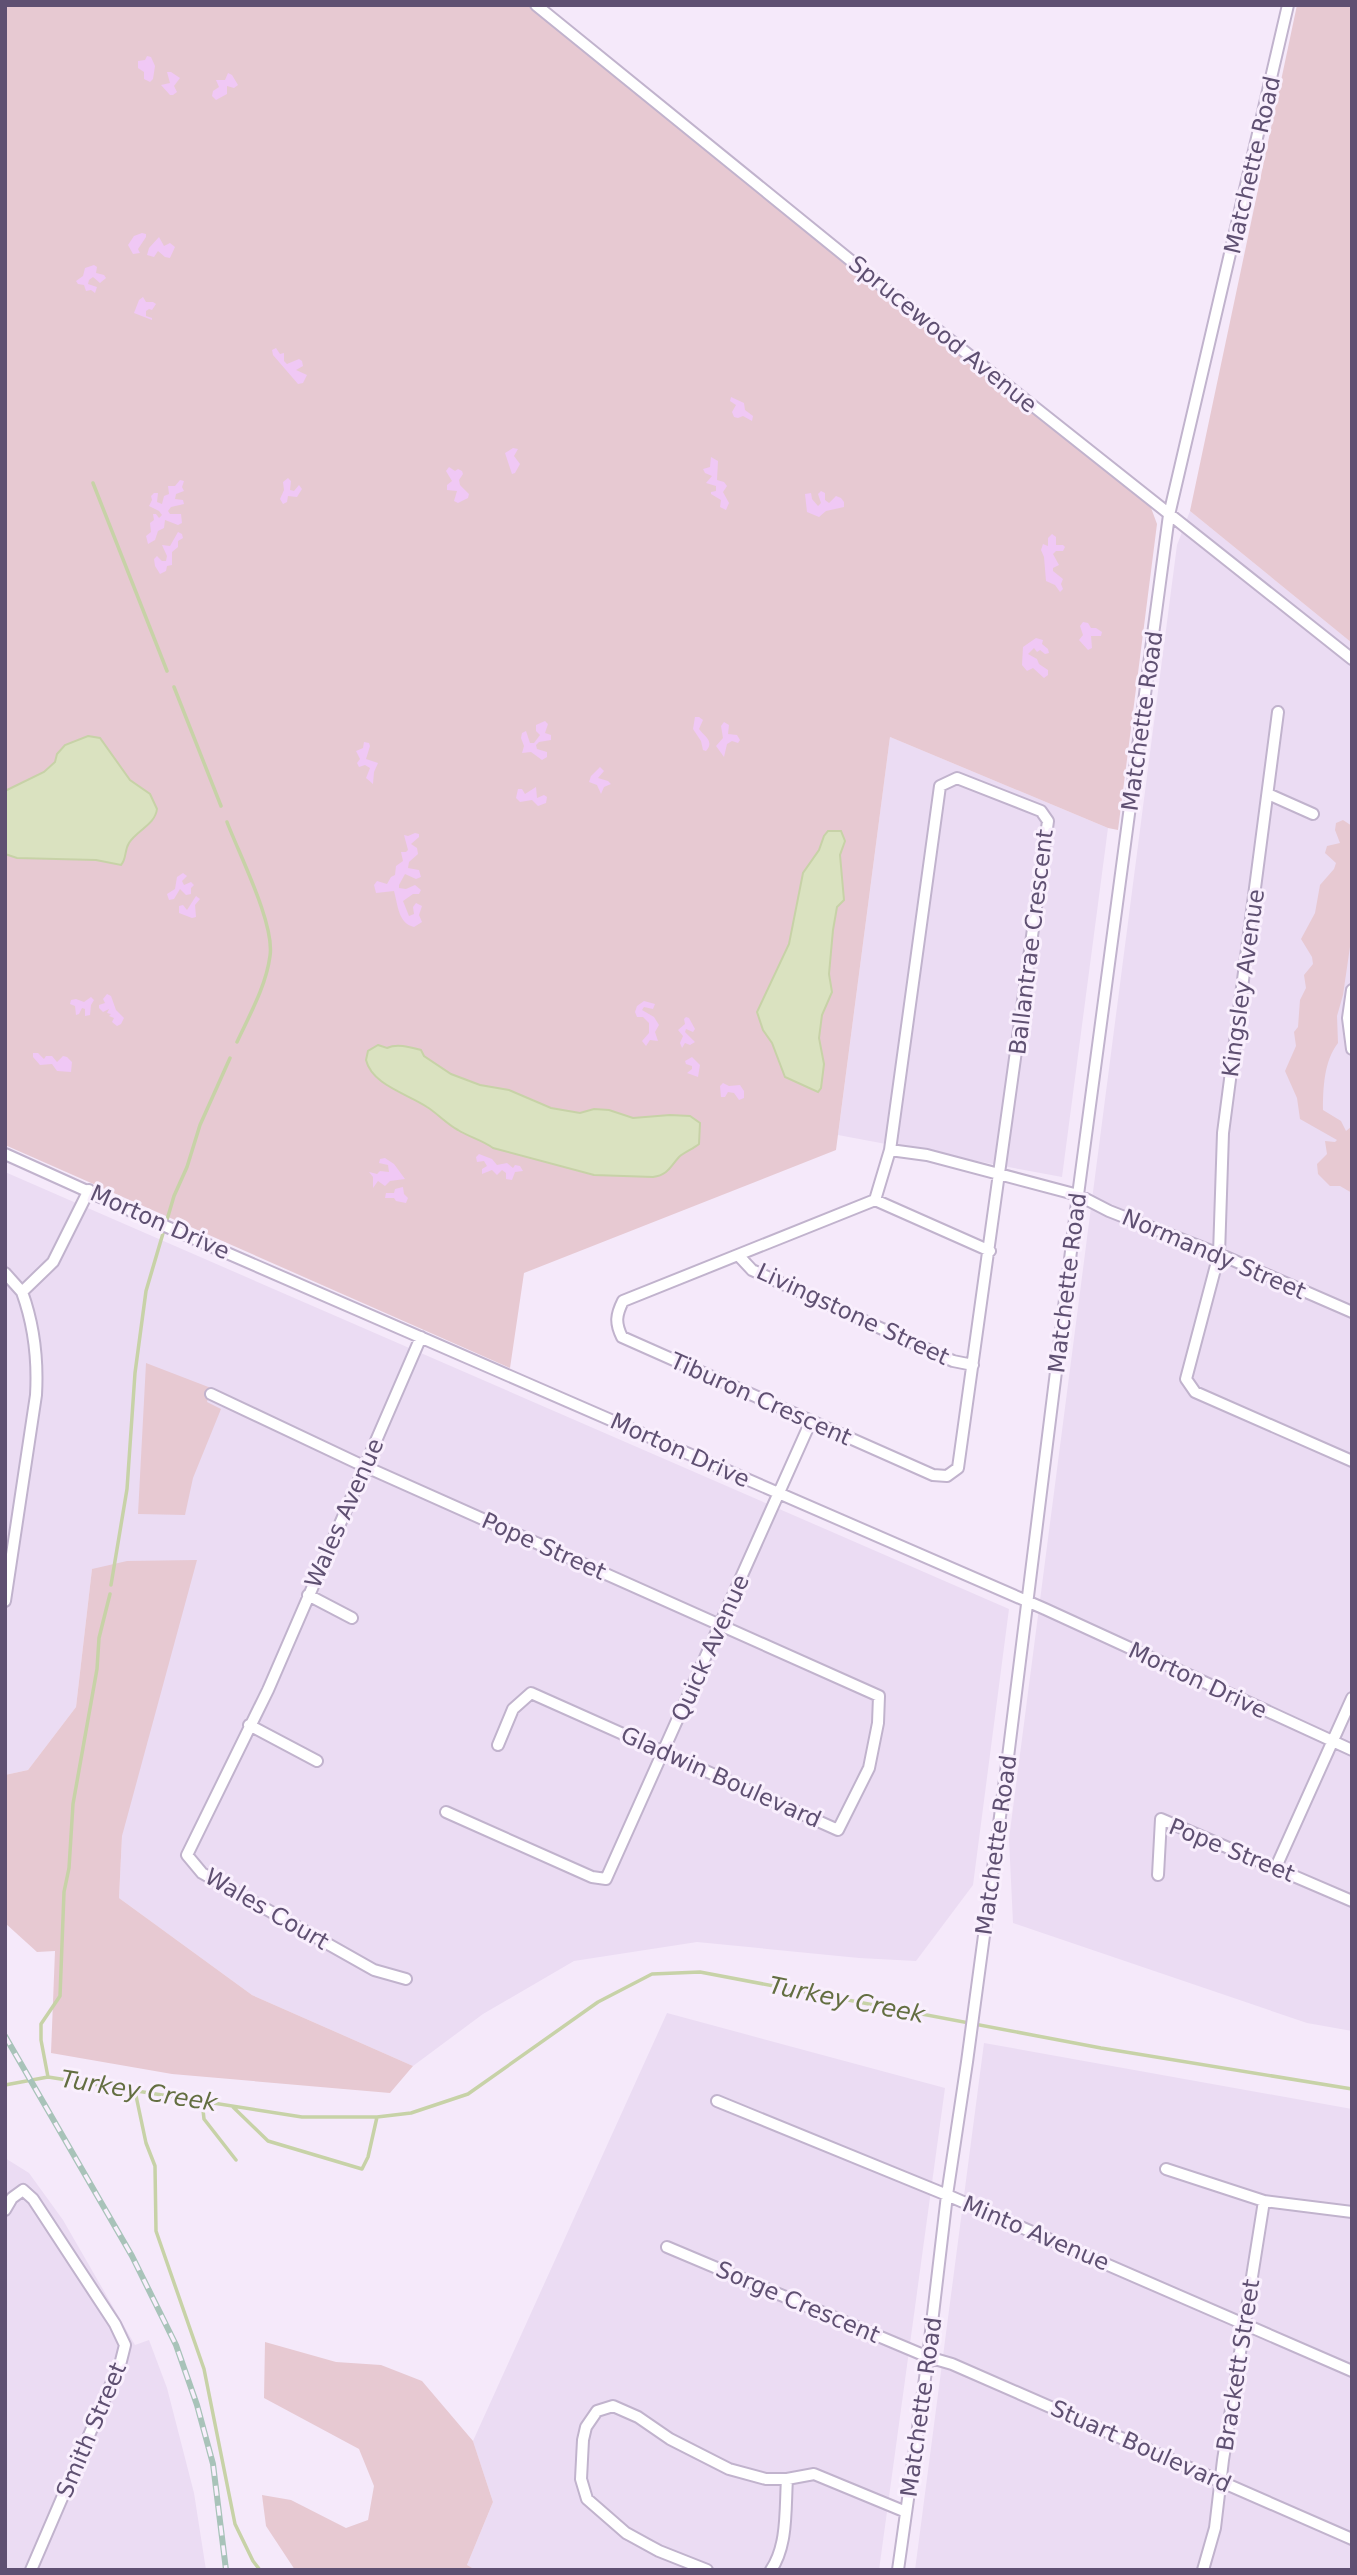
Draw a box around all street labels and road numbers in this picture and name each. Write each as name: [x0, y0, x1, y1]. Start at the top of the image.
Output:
street label: Matchette Road: [1219, 74, 1285, 256]
street label: Sprucewood Avenue: [844, 250, 1042, 418]
street label: Matchette Road: [1116, 629, 1168, 813]
street label: Ballantrae Crescent: [1004, 828, 1058, 1056]
street label: Kingsley Avenue: [1217, 887, 1269, 1079]
street label: Morton Drive: [86, 1180, 234, 1264]
street label: Matchette Road: [1043, 1191, 1091, 1375]
street label: Normandy Street: [1118, 1204, 1310, 1304]
street label: Livingstone Street: [753, 1258, 953, 1370]
street label: Tiburon Crescent: [666, 1347, 856, 1451]
street label: Morton Drive: [606, 1408, 754, 1492]
street label: Wales Avenue: [299, 1434, 389, 1592]
street label: Pope Street: [478, 1507, 610, 1585]
street label: Quick Avenue: [666, 1571, 754, 1725]
street label: Morton Drive: [1125, 1637, 1271, 1723]
street label: Gladwin Boulevard: [617, 1721, 825, 1833]
street label: Matchette Road: [970, 1753, 1022, 1937]
street label: Pope Street: [1165, 1813, 1299, 1887]
street label: Wales Court: [201, 1863, 333, 1955]
street label: Minto Avenue: [959, 2190, 1113, 2276]
street label: Sorge Crescent: [712, 2256, 884, 2348]
street label: Brackett Street: [1212, 2277, 1264, 2453]
street label: Matchette Road: [895, 2315, 947, 2499]
street label: Smith Street: [51, 2359, 131, 2501]
street label: Stuart Boulevard: [1047, 2395, 1235, 2497]

